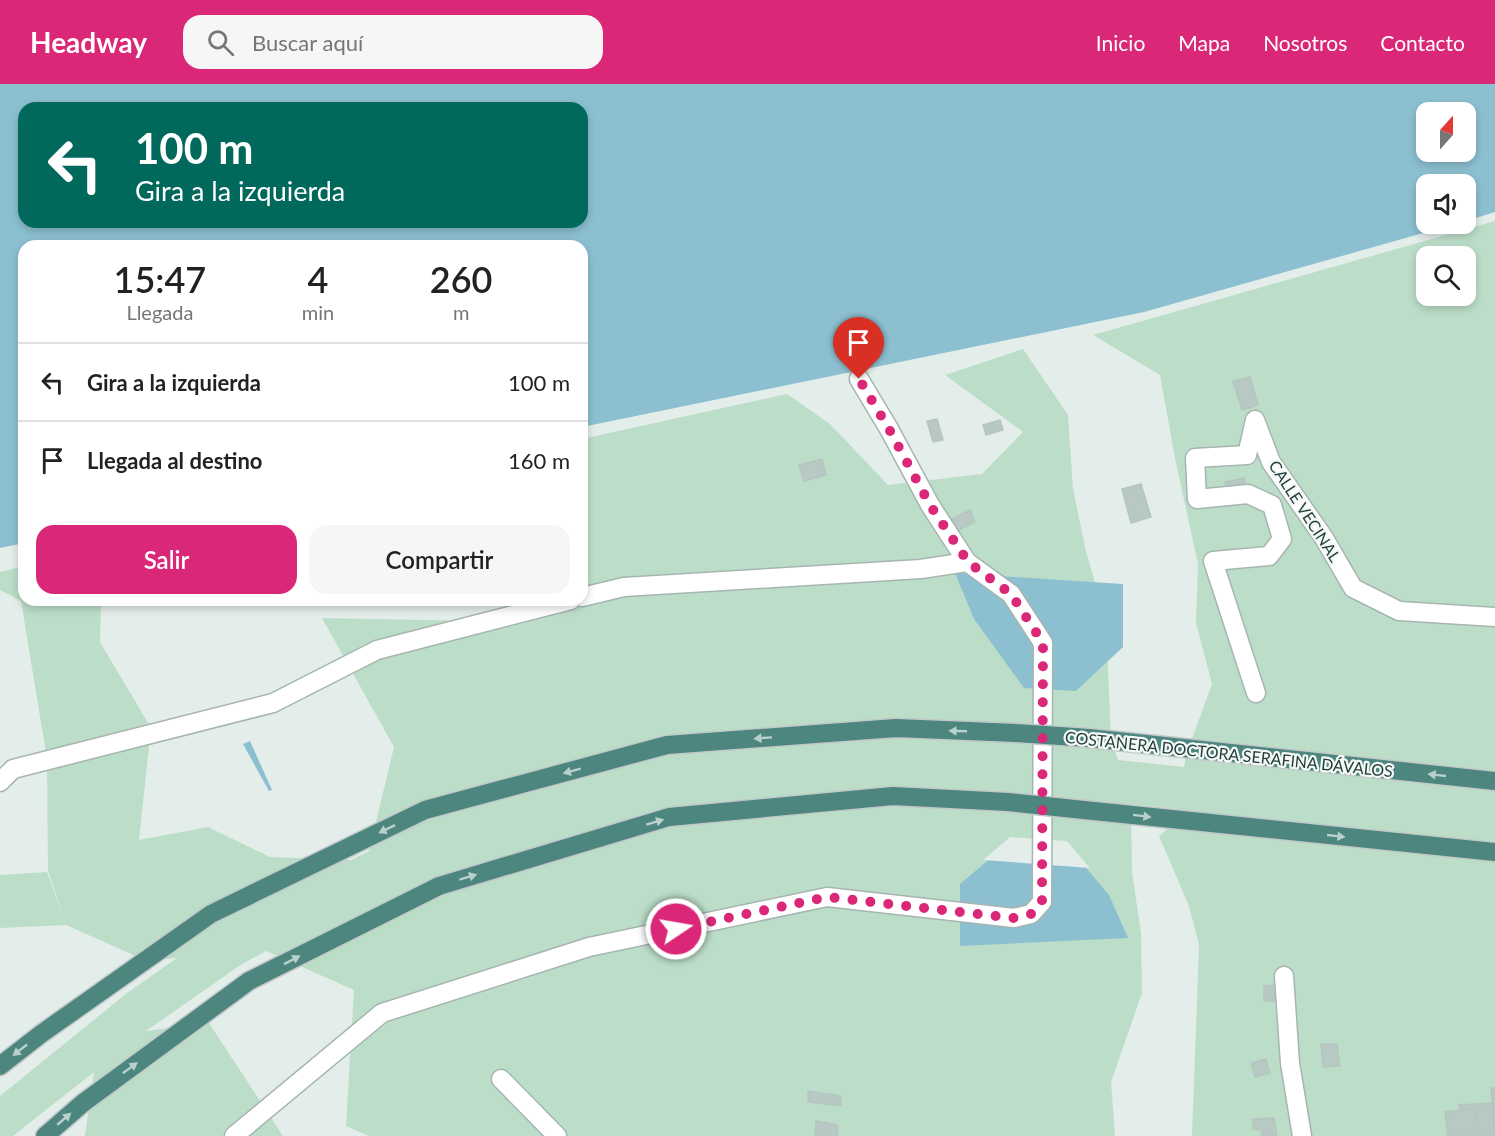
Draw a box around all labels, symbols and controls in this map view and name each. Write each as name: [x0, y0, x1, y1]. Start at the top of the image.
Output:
search box: [183, 15, 603, 69]
text: Headway: [30, 25, 147, 59]
icon: search: [204, 26, 237, 59]
text: Buscar aquí: [252, 29, 363, 56]
text: Inicio: [1096, 30, 1145, 55]
text: Mapa: [1178, 30, 1230, 55]
text: Nosotros: [1263, 30, 1347, 55]
text: Contacto: [1380, 30, 1465, 55]
north arrow: [1416, 102, 1476, 162]
map controls: [1416, 102, 1476, 306]
text: 100 m: [135, 123, 253, 173]
icon: left: [36, 126, 114, 204]
text: Gira a la izquierda: [135, 174, 345, 207]
button: sound: [1416, 174, 1476, 234]
button: search: [1416, 246, 1476, 306]
text: 15:47: [114, 257, 206, 301]
text: 4: [308, 257, 328, 301]
text: 260: [430, 257, 492, 301]
text: Llegada: [126, 300, 193, 324]
text: min: [302, 300, 334, 324]
text: m: [453, 300, 469, 324]
pin: [833, 317, 884, 379]
icon: arrive: [842, 326, 875, 359]
icon: left: [36, 366, 69, 399]
text: Gira a la izquierda: [87, 369, 261, 396]
text: 100 m: [508, 369, 570, 396]
icon: arrive: [36, 444, 69, 477]
text: Llegada al destino: [87, 447, 263, 474]
text: 160 m: [508, 447, 570, 474]
street label: CALLE VECINAL: [1266, 457, 1345, 565]
button: Salir: [36, 525, 297, 594]
button: Compartir: [309, 525, 570, 594]
one-way arrow: [949, 726, 968, 735]
street label: COSTANERA DOCTORA SERAFINA DÁVALOS: [1064, 727, 1394, 780]
one-way arrow: [754, 733, 773, 743]
one-way arrow: [563, 767, 581, 776]
one-way arrow: [1427, 770, 1446, 780]
one-way arrow: [1133, 812, 1152, 821]
one-way arrow: [646, 817, 664, 826]
one-way arrow: [378, 825, 395, 834]
one-way arrow: [1327, 831, 1346, 841]
one-way arrow: [459, 872, 477, 881]
position arrow: [644, 897, 708, 961]
one-way arrow: [283, 955, 300, 964]
one-way arrow: [13, 1044, 28, 1056]
one-way arrow: [122, 1062, 138, 1074]
one-way arrow: [56, 1113, 72, 1126]

